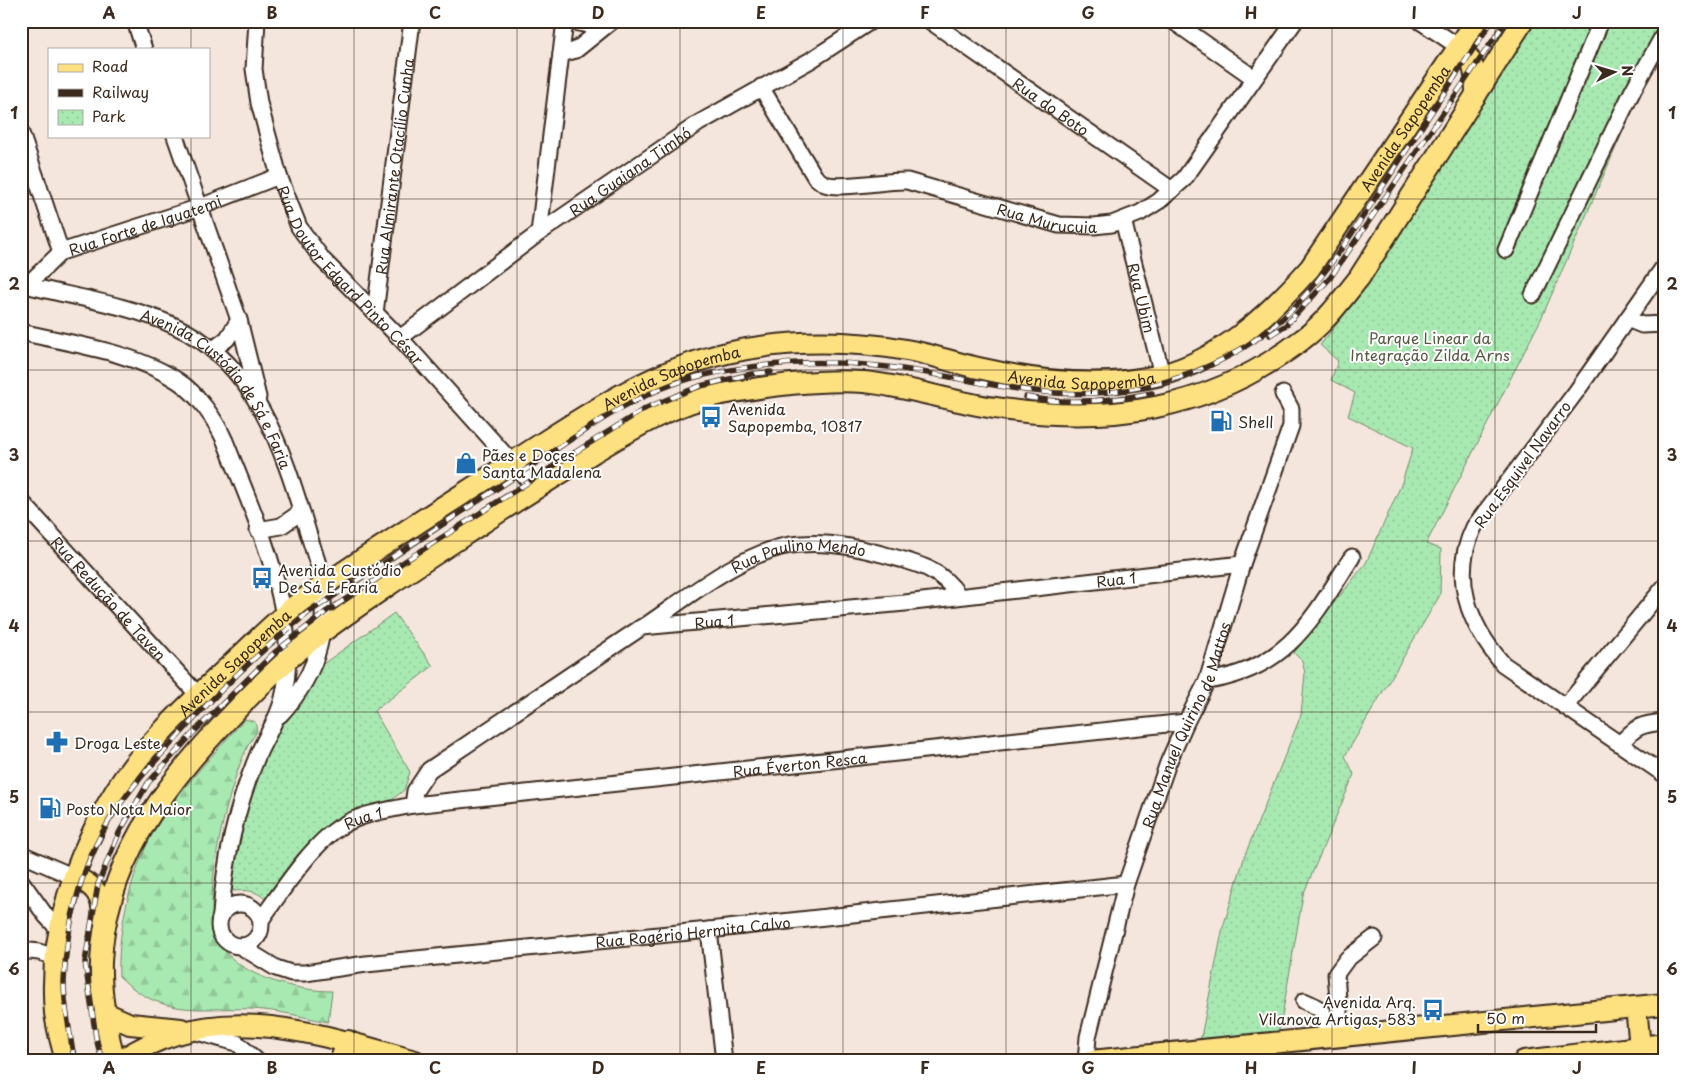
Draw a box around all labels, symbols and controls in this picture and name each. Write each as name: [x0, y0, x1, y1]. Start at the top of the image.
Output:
text: A: [103, 0, 116, 24]
text: B: [267, 0, 278, 24]
text: C: [429, 0, 441, 24]
text: D: [592, 0, 604, 24]
text: E: [756, 0, 766, 24]
text: F: [920, 0, 930, 24]
text: G: [1081, 0, 1095, 24]
text: H: [1245, 0, 1257, 24]
text: I: [1411, 0, 1417, 24]
text: J: [1572, 0, 1582, 24]
legend: [48, 48, 210, 138]
north arrow: [1588, 48, 1638, 98]
text: Road: [92, 54, 128, 77]
street label: Rua Almirante Otacílio Cunha: [368, 56, 419, 276]
street label: Avenida Sapopemba: [1354, 60, 1455, 195]
text: N: [1617, 64, 1638, 77]
street label: Rua do Boto: [1008, 71, 1094, 141]
text: Railway: [92, 80, 149, 103]
text: 1: [10, 100, 18, 124]
text: 1: [1668, 100, 1676, 124]
text: Park: [92, 104, 126, 127]
street label: Rua Guaiana Timbó: [564, 121, 695, 221]
street label: Rua Doutor Edgard Pinto César: [272, 182, 430, 369]
street label: Rua Forte de Iguatemi: [65, 188, 225, 260]
street label: Rua Murucuia: [994, 196, 1098, 238]
street label: Rua Ubim: [1123, 260, 1162, 335]
text: 2: [8, 271, 20, 295]
text: 2: [1666, 271, 1678, 295]
street label: Avenida Custódio de Sá e Faria: [138, 302, 298, 472]
park label: Parque Linear da Integração Zilda Arns: [1350, 326, 1510, 366]
street label: Avenida Sapopemba: [598, 339, 743, 415]
street label: Avenida Sapopemba: [1006, 363, 1158, 394]
street label: Rua Esquivel Navarro: [1468, 396, 1576, 532]
place label: Avenida Sapopemba, 10817: [728, 397, 862, 437]
bus stop icon: Avenida Sapopemba, 10817: [698, 404, 724, 430]
fuel station icon: Shell: [1208, 408, 1234, 434]
place label: Shell: [1238, 410, 1273, 433]
text: 3: [9, 442, 19, 466]
text: 3: [1667, 442, 1677, 466]
place label: Pães e Doçes Santa Madalena: [482, 443, 602, 483]
shop icon: Pães e Doçes Santa Madalena: [453, 450, 479, 476]
street label: Rua Redução de Taven: [46, 530, 172, 665]
street label: Rua Paulino Mendo: [726, 532, 868, 578]
place label: Avenida Custódio De Sá E Faria: [278, 558, 401, 598]
bus stop icon: Avenida Custódio De Sá E Faria: [249, 565, 275, 591]
street label: Rua 1: [1095, 565, 1137, 592]
street label: Avenida Sapopemba: [172, 603, 296, 721]
street label: Rua 1: [693, 607, 735, 634]
text: 4: [9, 613, 20, 637]
text: 4: [1667, 613, 1678, 637]
street label: Rua Manuel Quirino de Mattos: [1135, 619, 1236, 831]
pharmacy icon: Droga Leste: [44, 729, 70, 755]
place label: Droga Leste: [74, 731, 161, 754]
street label: Rua Éverton Resca: [731, 745, 869, 782]
text: 5: [9, 784, 19, 808]
text: 5: [1667, 784, 1677, 808]
fuel station icon: Posto Nota Maior: [37, 795, 63, 821]
place label: Posto Nota Maior: [66, 797, 192, 820]
street label: Rua 1: [339, 800, 385, 834]
street label: Rua Rogério Hermita Calvo: [594, 910, 791, 953]
text: 6: [8, 956, 20, 980]
text: 6: [1666, 956, 1678, 980]
place label: Avenida Arq. Vilanova Artigas, 583: [1259, 990, 1416, 1030]
bus stop icon: Avenida Arq. Vilanova Artigas, 583: [1420, 997, 1446, 1023]
scale bar: [1478, 1002, 1596, 1034]
text: 50 m: [1486, 1006, 1525, 1029]
text: A: [103, 1055, 116, 1079]
text: B: [267, 1055, 278, 1079]
text: C: [429, 1055, 441, 1079]
text: D: [592, 1055, 604, 1079]
text: E: [756, 1055, 766, 1079]
text: F: [920, 1055, 930, 1079]
text: G: [1081, 1055, 1095, 1079]
text: H: [1245, 1055, 1257, 1079]
text: I: [1411, 1055, 1417, 1079]
text: J: [1572, 1055, 1582, 1079]

